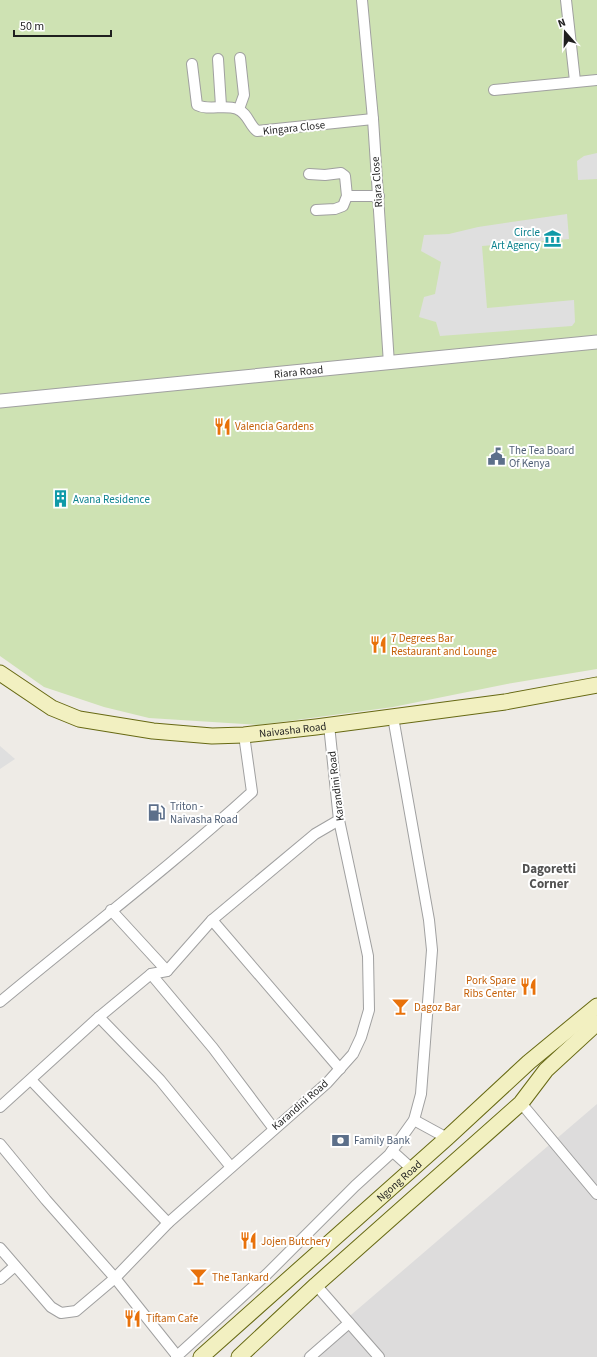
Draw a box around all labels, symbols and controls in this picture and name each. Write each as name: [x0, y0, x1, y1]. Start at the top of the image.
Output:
scale bar: [14, 12, 111, 38]
north arrow: [545, 12, 585, 52]
text: N: [556, 15, 568, 31]
text: 50 m: [20, 18, 44, 35]
street label: Kingara Close: [262, 117, 326, 139]
street label: Riara Close: [368, 156, 386, 208]
place label: Circle Art Agency: [491, 225, 541, 253]
museum icon: Circle Art Agency: [543, 228, 563, 248]
street label: Riara Road: [273, 362, 324, 381]
restaurant icon: Valencia Gardens: [212, 416, 232, 436]
place label: Valencia Gardens: [235, 419, 314, 434]
place label: The Tea Board Of Kenya: [509, 443, 574, 471]
public building icon: The Tea Board Of Kenya: [486, 446, 506, 466]
building icon: Avana Residence: [50, 489, 70, 509]
place label: Avana Residence: [73, 492, 150, 507]
place label: 7 Degrees Bar Restaurant and Lounge: [391, 631, 497, 659]
restaurant icon: 7 Degrees Bar Restaurant and Lounge: [368, 634, 388, 654]
street label: Naivasha Road: [258, 718, 327, 741]
street label: Karandini Road: [324, 750, 348, 822]
place label: Triton - Naivasha Road: [170, 799, 238, 827]
fuel station icon: Triton - Naivasha Road: [147, 802, 167, 822]
district label: Dagoretti Corner: [522, 860, 576, 893]
place label: Pork Spare Ribs Center: [464, 973, 517, 1001]
restaurant icon: Pork Spare Ribs Center: [519, 976, 539, 996]
bar icon: Dagoz Bar: [391, 997, 411, 1017]
place label: Dagoz Bar: [414, 1000, 460, 1015]
street label: Karandini Road: [269, 1076, 331, 1134]
bank icon: Family Bank: [331, 1130, 351, 1150]
place label: Family Bank: [354, 1133, 411, 1148]
street label: Ngong Road: [373, 1157, 425, 1205]
restaurant icon: Jojen Butchery: [238, 1231, 258, 1251]
place label: Jojen Butchery: [261, 1234, 330, 1249]
bar icon: The Tankard: [189, 1267, 209, 1287]
place label: The Tankard: [212, 1270, 269, 1285]
restaurant icon: Tiftam Cafe: [123, 1308, 143, 1328]
place label: Tiftam Cafe: [146, 1311, 199, 1326]

